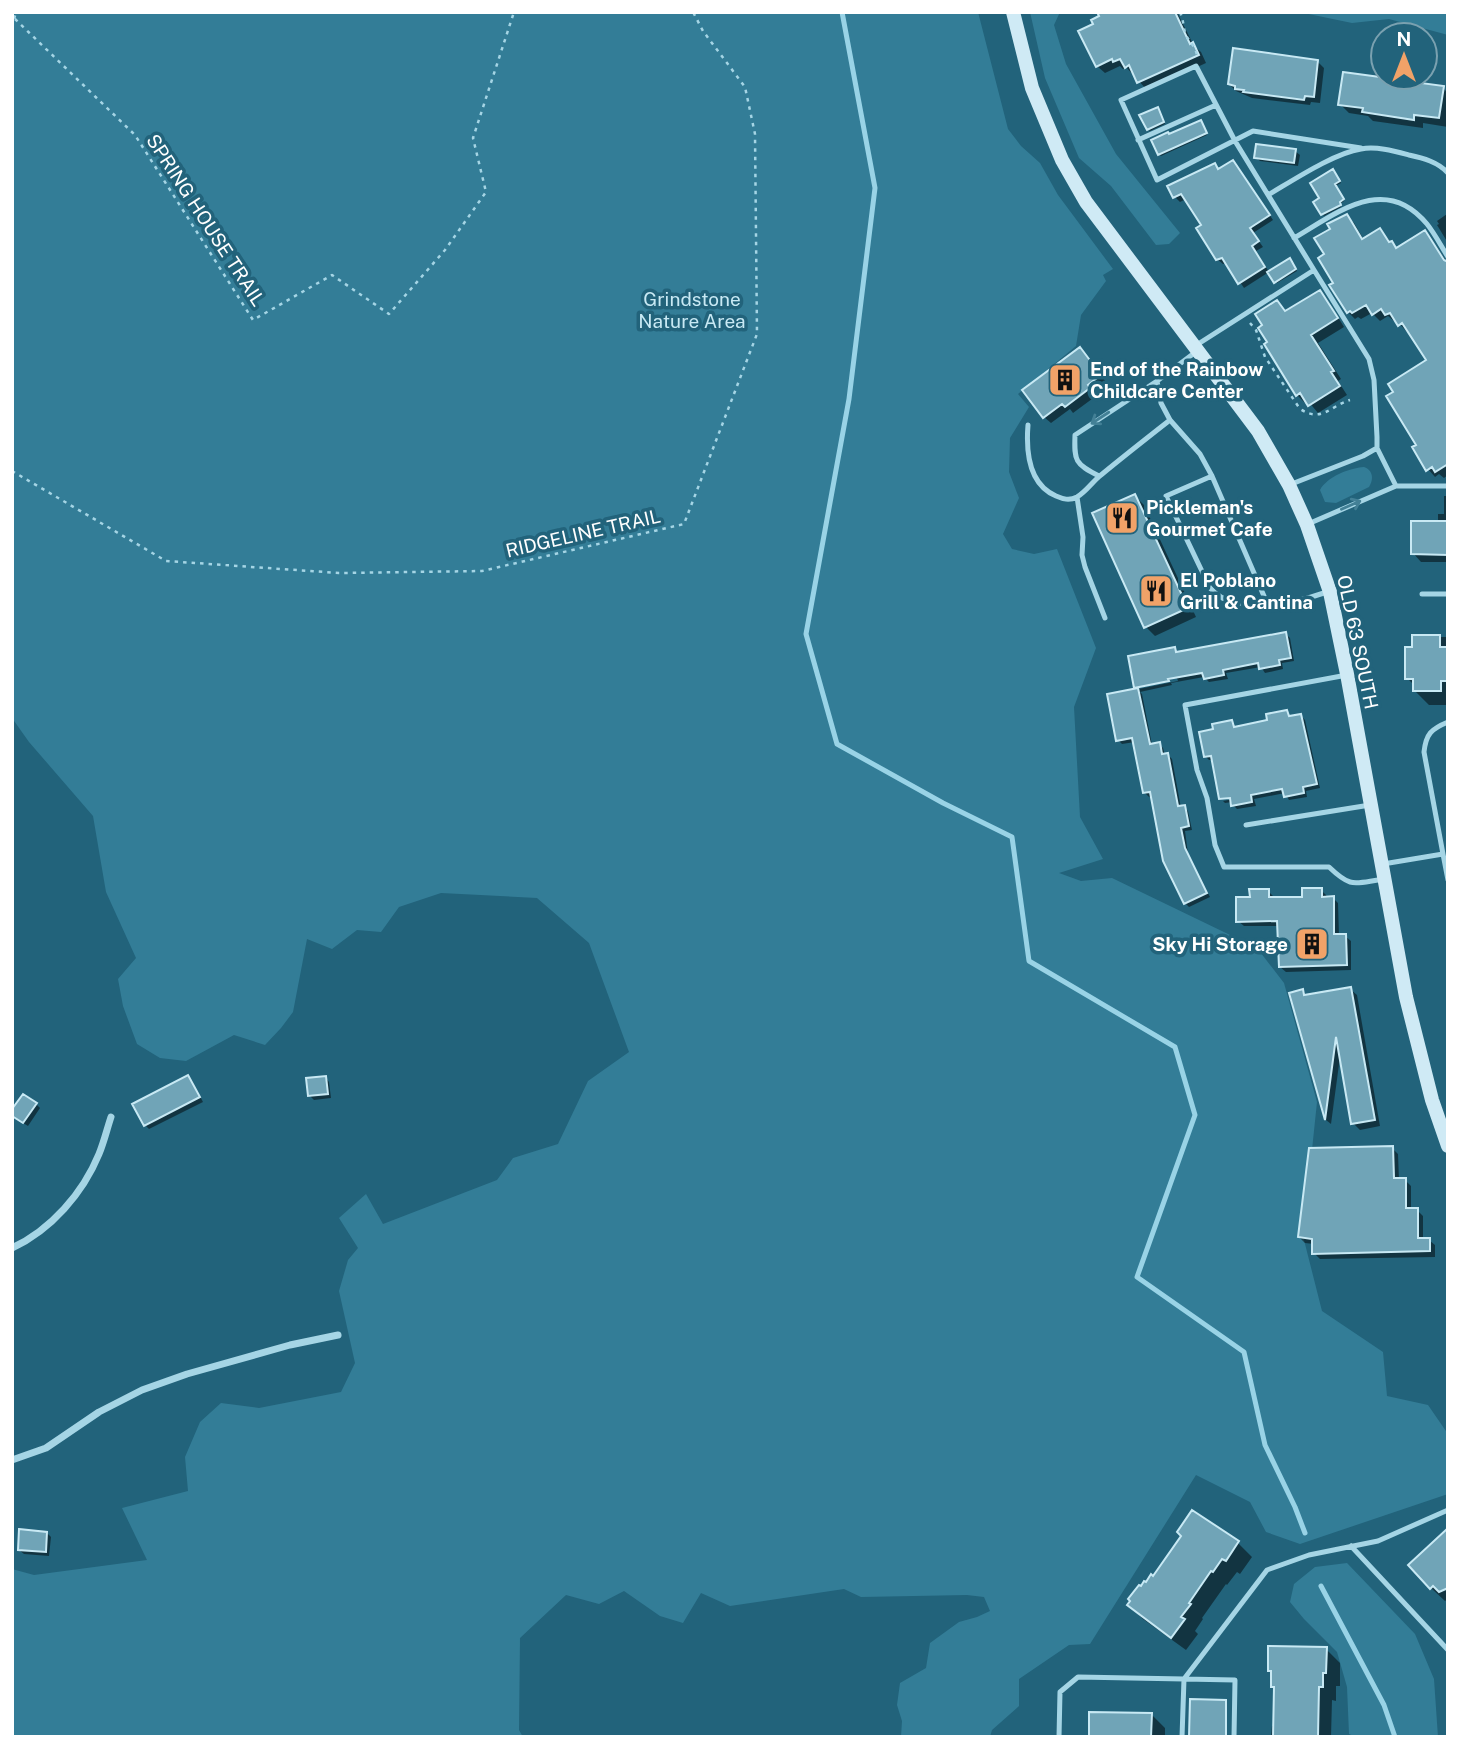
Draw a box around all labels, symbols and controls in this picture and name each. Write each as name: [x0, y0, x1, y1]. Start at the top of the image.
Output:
north arrow: [1369, 21, 1439, 91]
text: N: [1397, 28, 1411, 50]
street label: SPRING HOUSE TRAIL: [142, 130, 270, 310]
park label: Grindstone Nature Area: [638, 288, 746, 332]
place label: End of the Rainbow Childcare Center: [1090, 358, 1263, 402]
building icon: End of the Rainbow Childcare Center: [1046, 361, 1084, 399]
one-way arrow: [1091, 411, 1110, 426]
place label: Pickleman's Gourmet Cafe: [1146, 496, 1273, 540]
one-way arrow: [1340, 498, 1362, 511]
restaurant icon: Pickleman's Gourmet Cafe: [1103, 499, 1141, 537]
street label: RIDGELINE TRAIL: [503, 504, 663, 562]
place label: El Poblano Grill & Cantina: [1180, 569, 1313, 613]
restaurant icon: El Poblano Grill & Cantina: [1137, 572, 1175, 610]
street label: OLD 63 SOUTH: [1333, 573, 1383, 711]
building icon: Sky Hi Storage: [1293, 925, 1331, 963]
place label: Sky Hi Storage: [1152, 933, 1288, 955]

